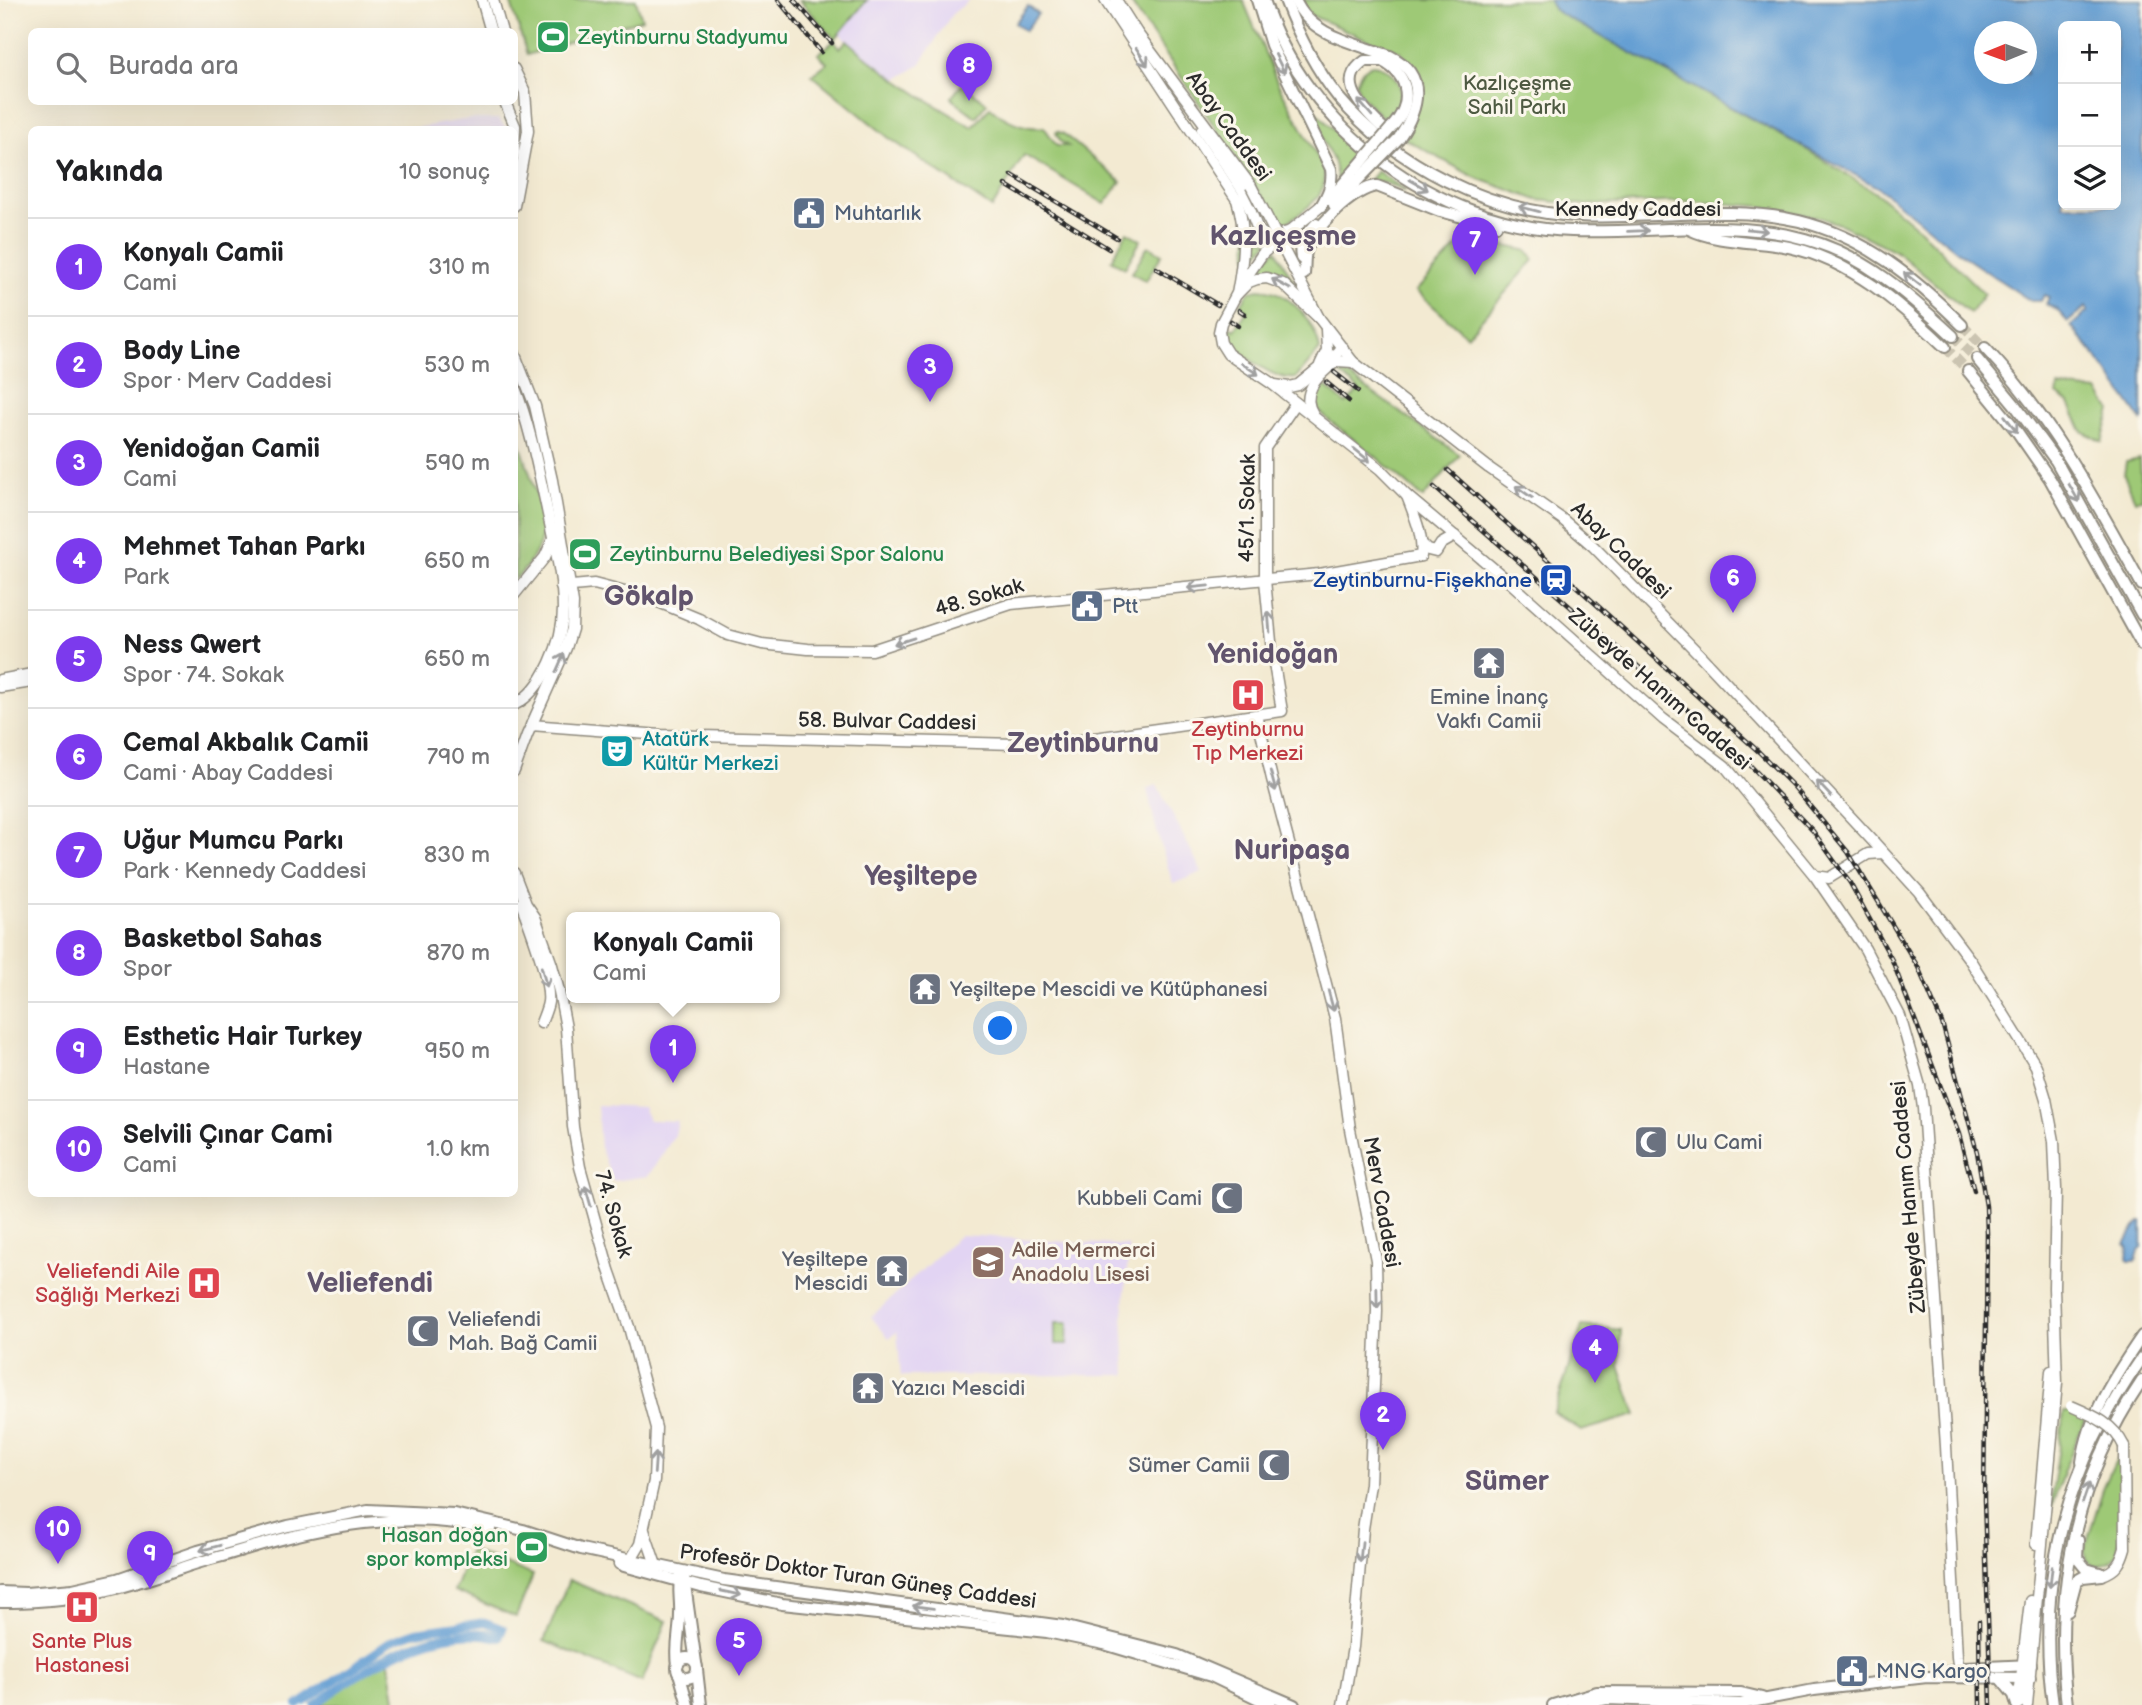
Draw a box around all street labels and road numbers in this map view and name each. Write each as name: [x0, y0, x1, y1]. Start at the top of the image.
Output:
street label: Abay Caddesi: [1181, 67, 1277, 186]
street label: Kennedy Caddesi: [1555, 197, 1721, 222]
street label: 45/1. Sokak: [1234, 453, 1261, 562]
street label: Abay Caddesi: [1566, 497, 1676, 604]
street label: 48. Sokak: [932, 573, 1027, 622]
street label: Zübeyde Hanım Caddesi: [1563, 603, 1756, 775]
street label: 58. Bulvar Caddesi: [798, 707, 976, 736]
street label: Zübeyde Hanım Caddesi: [1886, 1080, 1931, 1315]
street label: Merv Caddesi: [1358, 1135, 1405, 1270]
street label: 74. Sokak: [589, 1168, 638, 1261]
street label: Profesör Doktor Turan Güneş Caddesi: [678, 1539, 1038, 1614]

